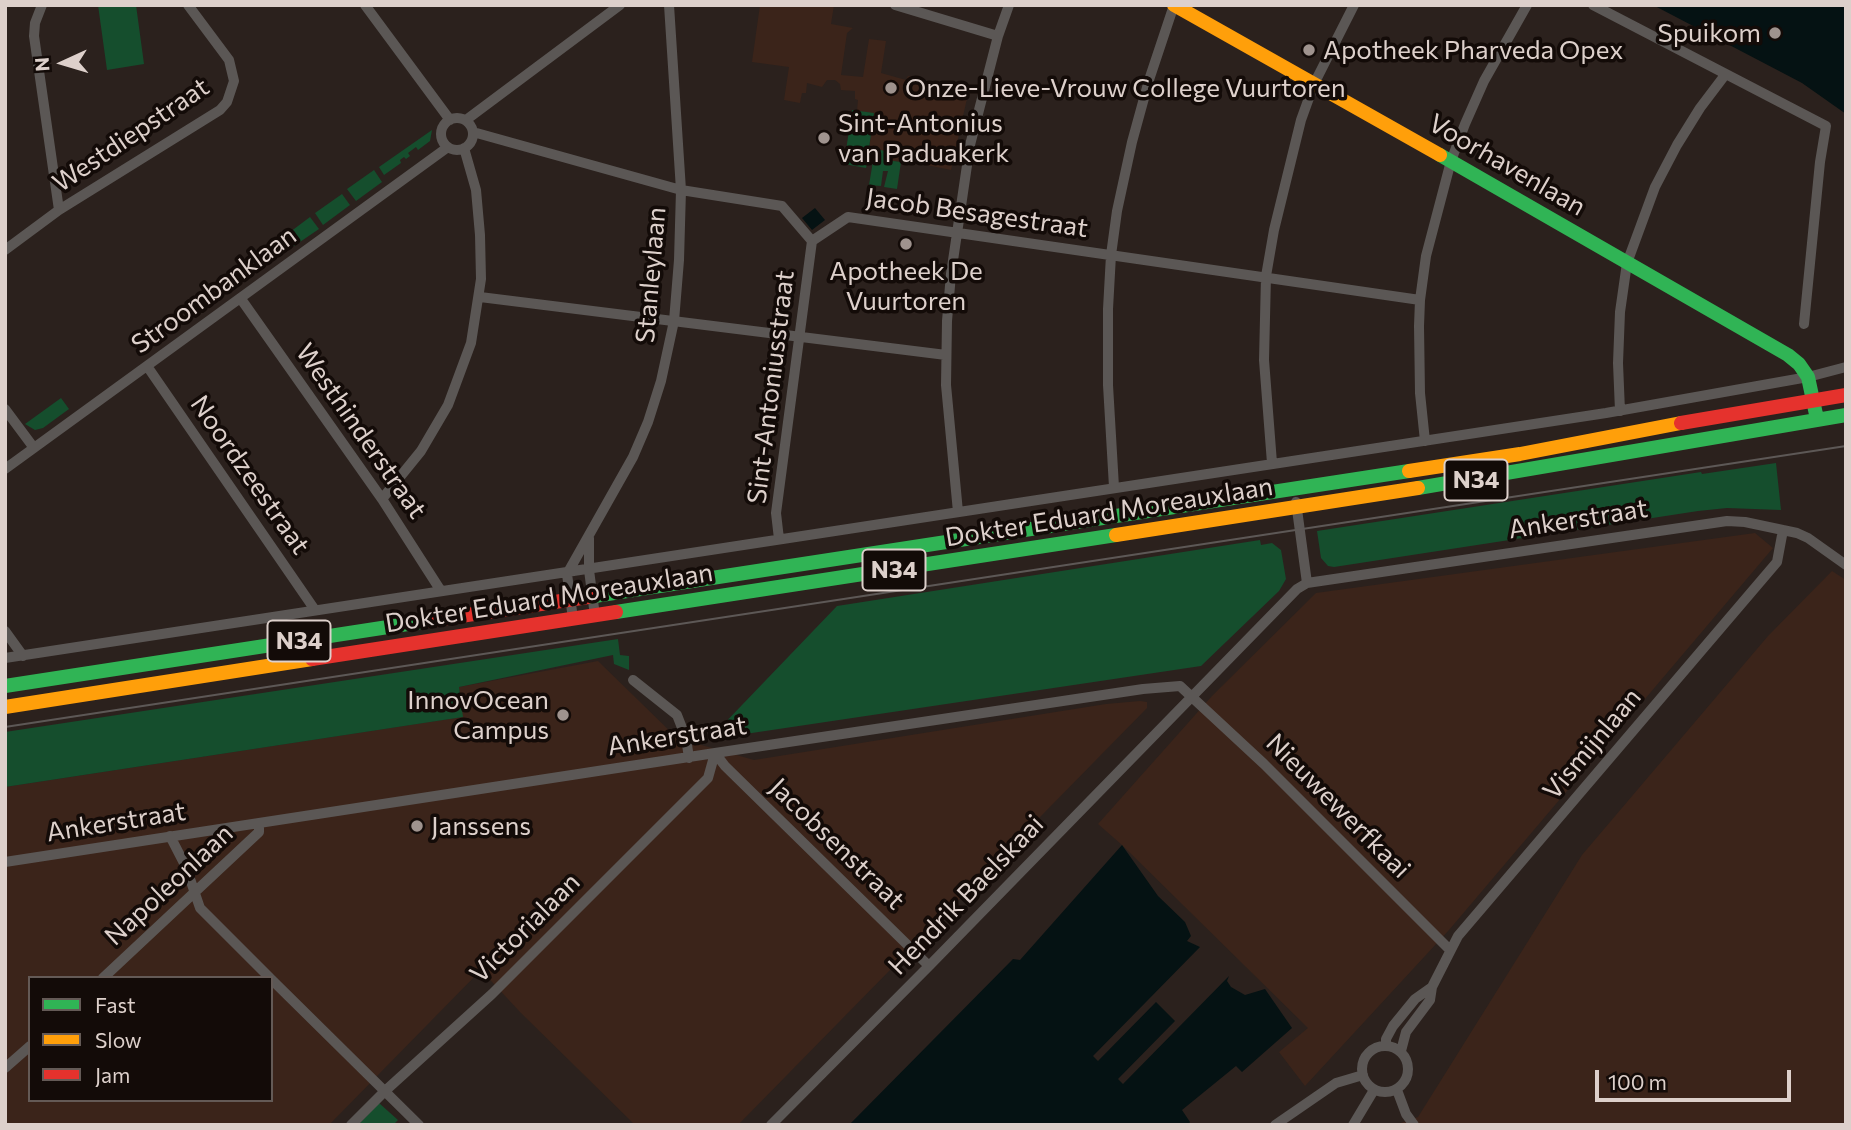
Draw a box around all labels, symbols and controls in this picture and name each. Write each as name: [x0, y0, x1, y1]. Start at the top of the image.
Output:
place label: Spuikom: [1657, 17, 1761, 49]
marker: Spuikom: [1767, 25, 1783, 41]
north arrow: [28, 28, 98, 98]
place label: Apotheek Pharveda Opex: [1323, 34, 1623, 66]
marker: Apotheek Pharveda Opex: [1301, 42, 1317, 58]
text: N: [30, 57, 54, 72]
street label: Westdiepstraat: [47, 71, 215, 199]
place label: Onze-Lieve-Vrouw College Vuurtoren: [905, 72, 1346, 104]
marker: Onze-Lieve-Vrouw College Vuurtoren: [883, 80, 899, 96]
place label: Sint-Antonius van Paduakerk: [838, 107, 1009, 168]
street label: Voorhavenlaan: [1423, 108, 1591, 222]
marker: Sint-Antonius van Paduakerk: [816, 130, 832, 146]
street label: Jacob Besagestraat: [864, 182, 1090, 244]
street label: Stanleylaan: [630, 206, 672, 344]
street label: Stroombanklaan: [126, 220, 302, 360]
marker: Apotheek De Vuurtoren: [898, 236, 914, 252]
place label: Apotheek De Vuurtoren: [829, 255, 983, 316]
street label: Sint-Antoniusstraat: [741, 268, 801, 506]
street label: Westhinderstraat: [289, 338, 433, 524]
street label: Noordzeestraat: [184, 390, 316, 560]
road number: N34: [1444, 460, 1508, 500]
street label: Dokter Eduard Moreauxlaan: [943, 471, 1275, 553]
street label: Ankerstraat: [1506, 493, 1650, 545]
road number: N34: [862, 550, 926, 590]
street label: Dokter Eduard Moreauxlaan: [383, 557, 715, 639]
road number: N34: [268, 620, 330, 662]
street label: Vismijnlaan: [1536, 682, 1648, 806]
place label: InnovOcean Campus: [407, 684, 549, 746]
marker: InnovOcean Campus: [555, 707, 571, 723]
street label: Ankerstraat: [605, 710, 749, 762]
street label: Nieuwewerfkaai: [1259, 727, 1417, 885]
street label: Jacobsenstraat: [763, 772, 911, 916]
street label: Ankerstraat: [44, 796, 188, 848]
street label: Hendrik Baelskaai: [882, 809, 1050, 981]
place label: Janssens: [431, 810, 531, 842]
street label: Napoleonlaan: [99, 818, 239, 952]
marker: Janssens: [409, 818, 425, 834]
street label: Victorialaan: [463, 866, 587, 990]
legend: [28, 976, 273, 1102]
text: Fast: [95, 992, 136, 1017]
text: Slow: [95, 1027, 142, 1052]
scale bar: [1599, 1056, 1795, 1100]
text: Jam: [95, 1062, 130, 1087]
text: 100 m: [1608, 1069, 1667, 1094]

